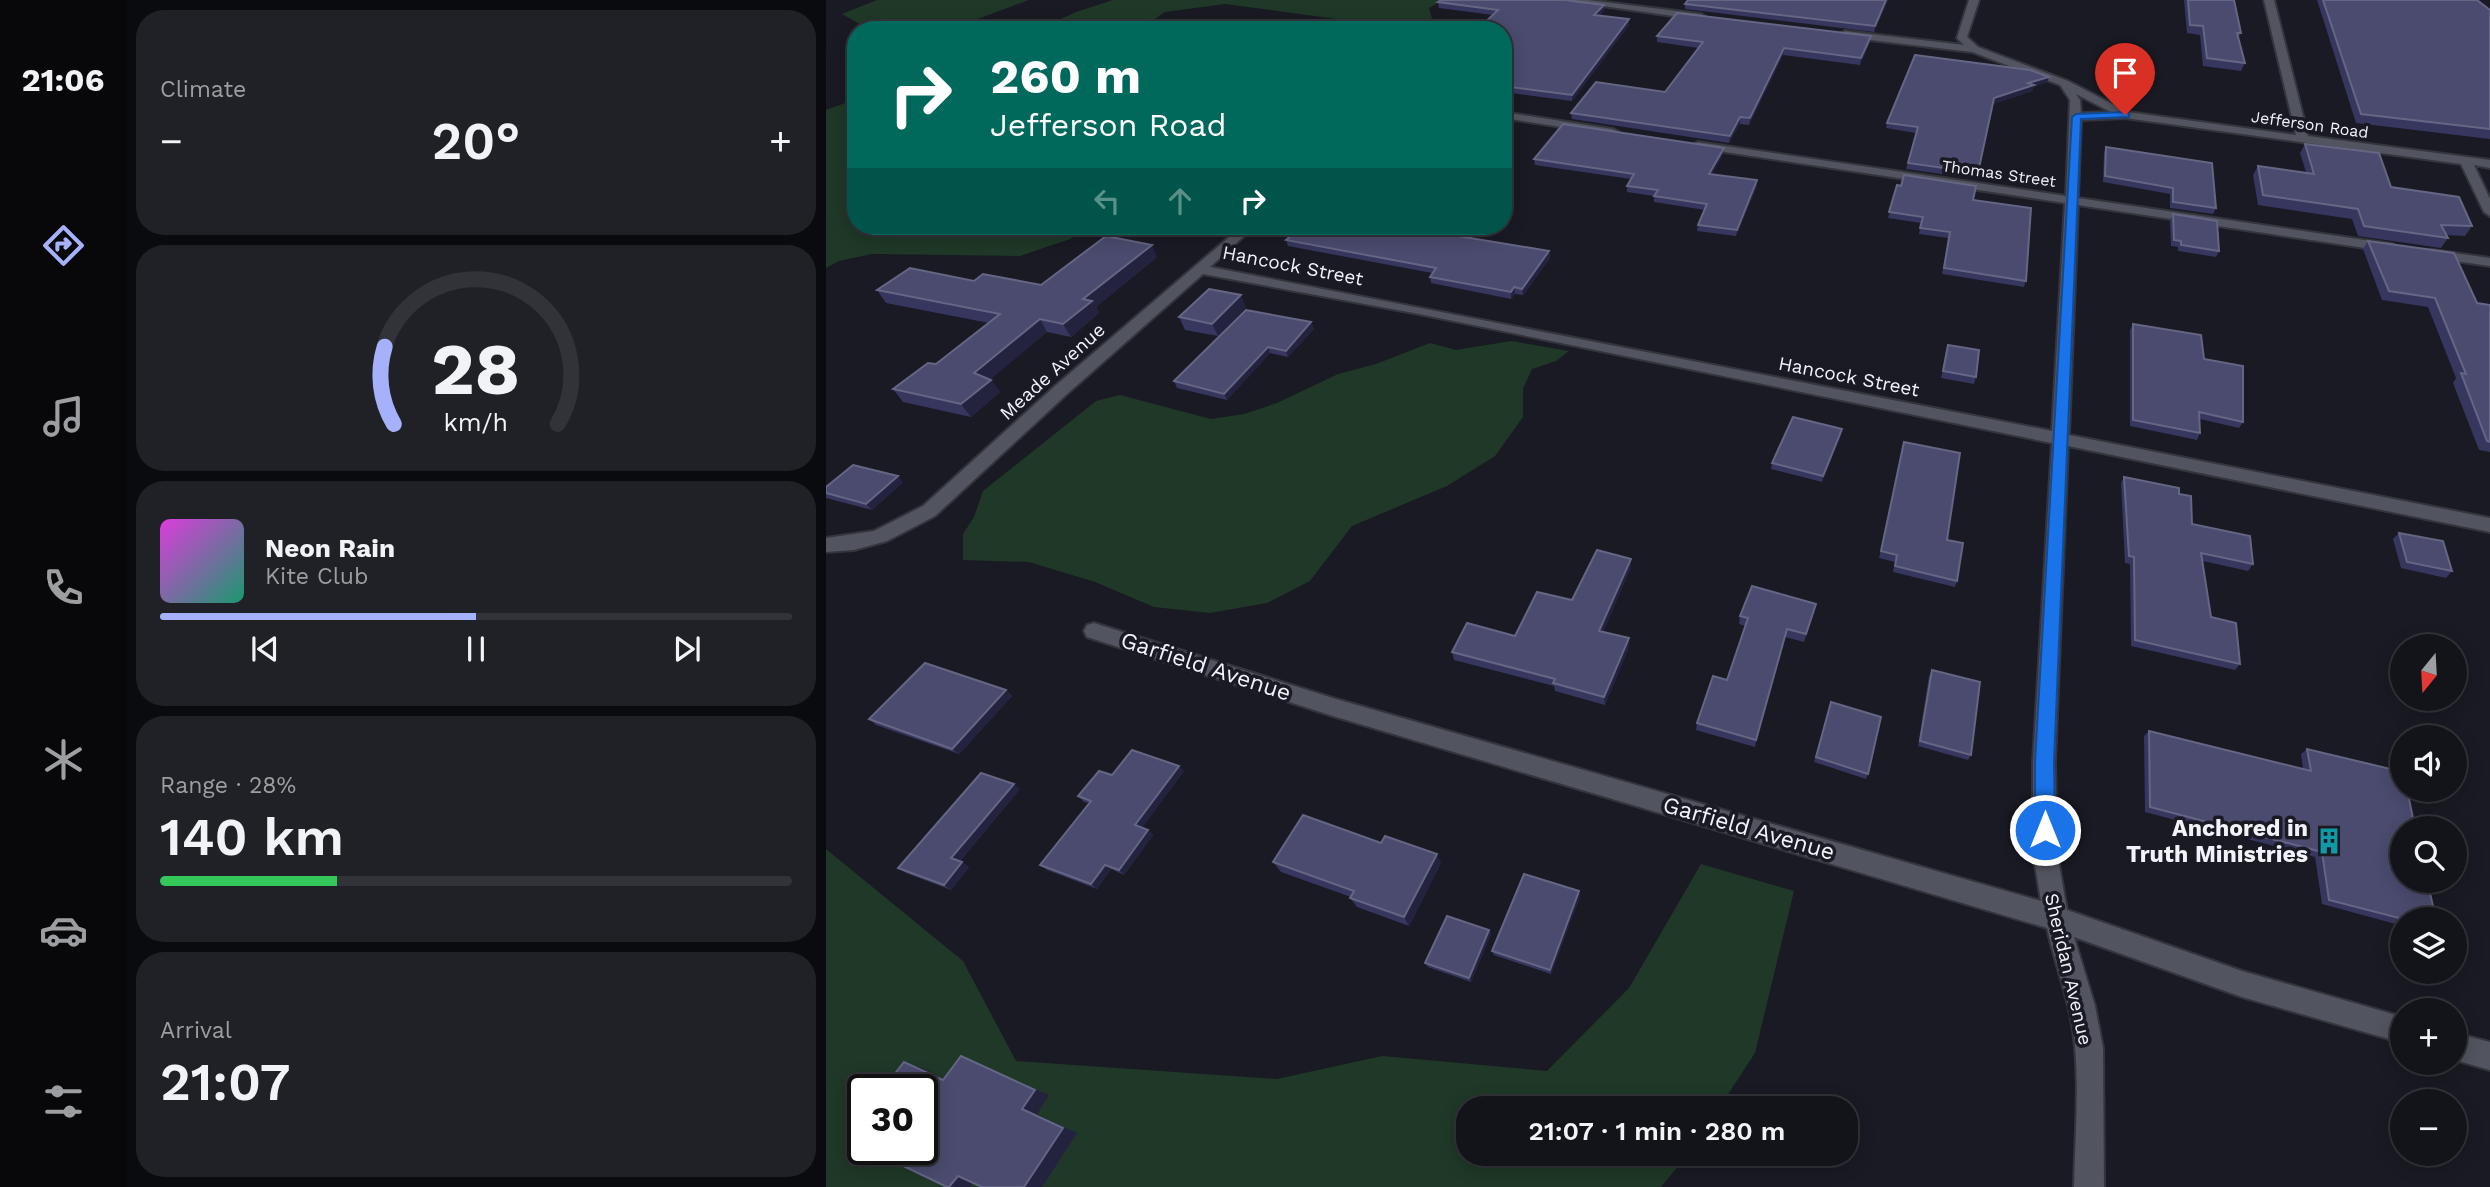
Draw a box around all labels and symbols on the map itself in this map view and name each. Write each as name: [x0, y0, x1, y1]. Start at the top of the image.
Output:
pin: [2095, 43, 2155, 115]
street label: Jefferson Road: [2250, 107, 2370, 142]
street label: Thomas Street: [1941, 156, 2058, 191]
street label: Hancock Street: [1220, 241, 1365, 290]
street label: Meade Avenue: [995, 318, 1110, 425]
street label: Hancock Street: [1776, 352, 1921, 401]
street label: Garfield Avenue: [1117, 626, 1294, 707]
north arrow: [2390, 634, 2468, 710]
street label: Garfield Avenue: [1660, 791, 1838, 866]
position arrow: [2008, 793, 2082, 867]
place label: Anchored in Truth Ministries: [2126, 815, 2308, 868]
building icon: Anchored in Truth Ministries: [2314, 826, 2344, 856]
street label: Sheridan Avenue: [2040, 891, 2097, 1047]
speed limit sign: 30: [847, 1074, 938, 1165]

